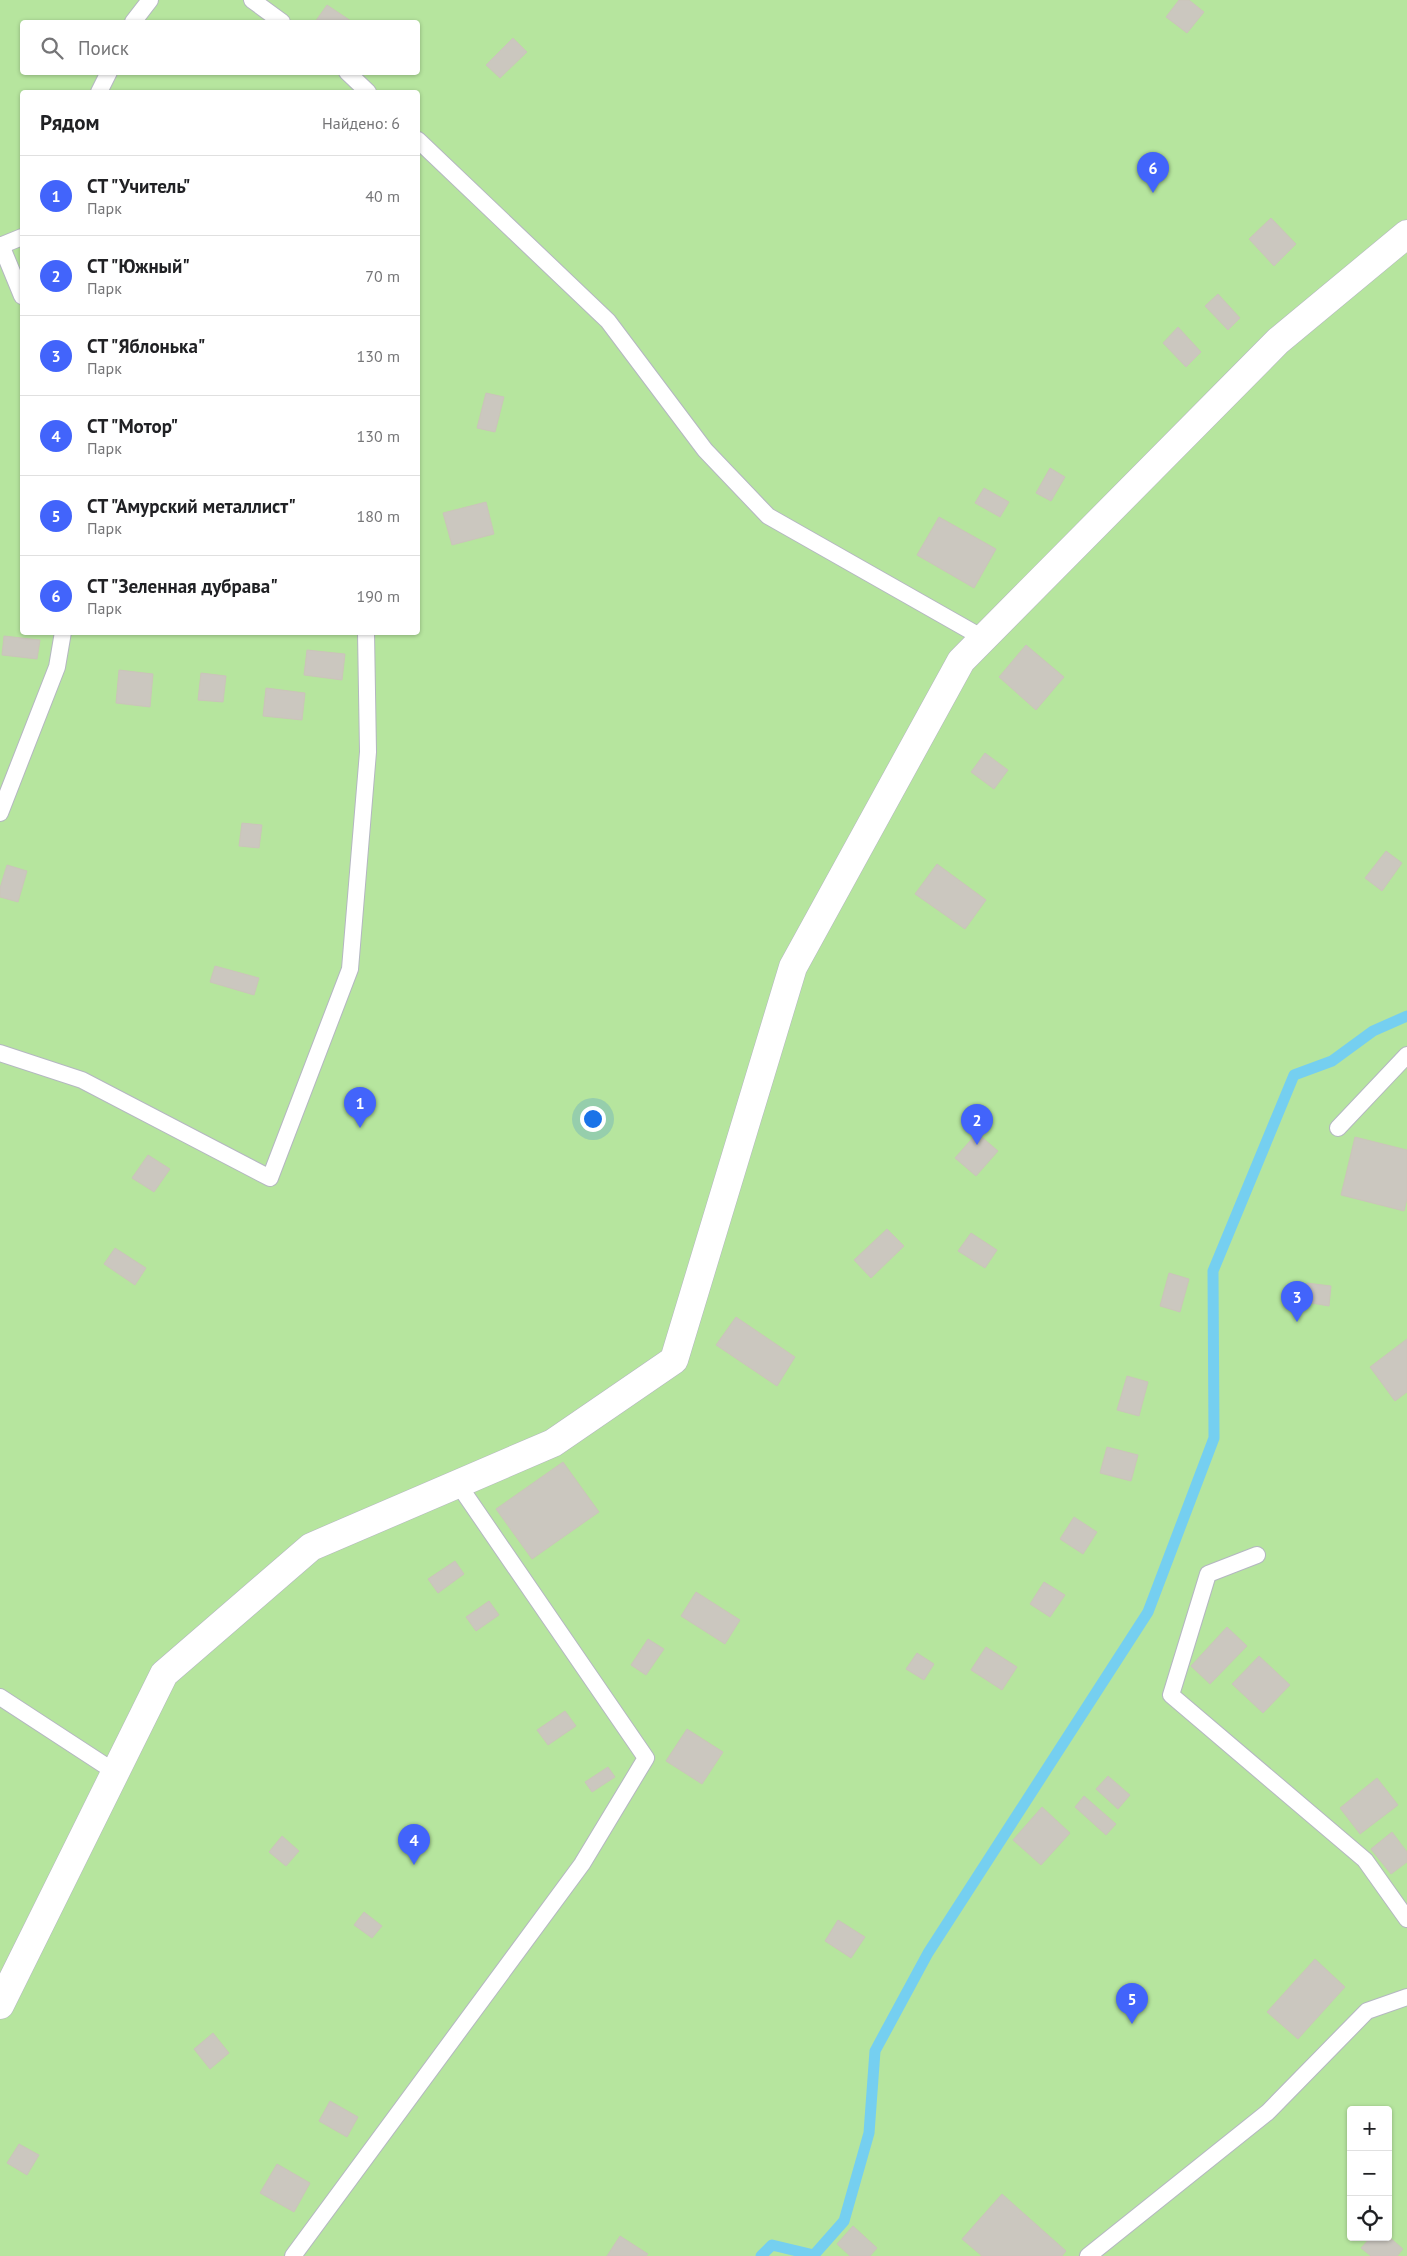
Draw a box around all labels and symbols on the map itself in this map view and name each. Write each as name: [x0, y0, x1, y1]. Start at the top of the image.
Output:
pin: 6: [1137, 152, 1169, 193]
pin: 1: [344, 1087, 376, 1128]
pin: 2: [961, 1104, 993, 1145]
your location: [580, 1106, 606, 1132]
pin: 3: [1281, 1281, 1313, 1322]
pin: 4: [398, 1824, 430, 1865]
pin: 5: [1116, 1983, 1148, 2024]

